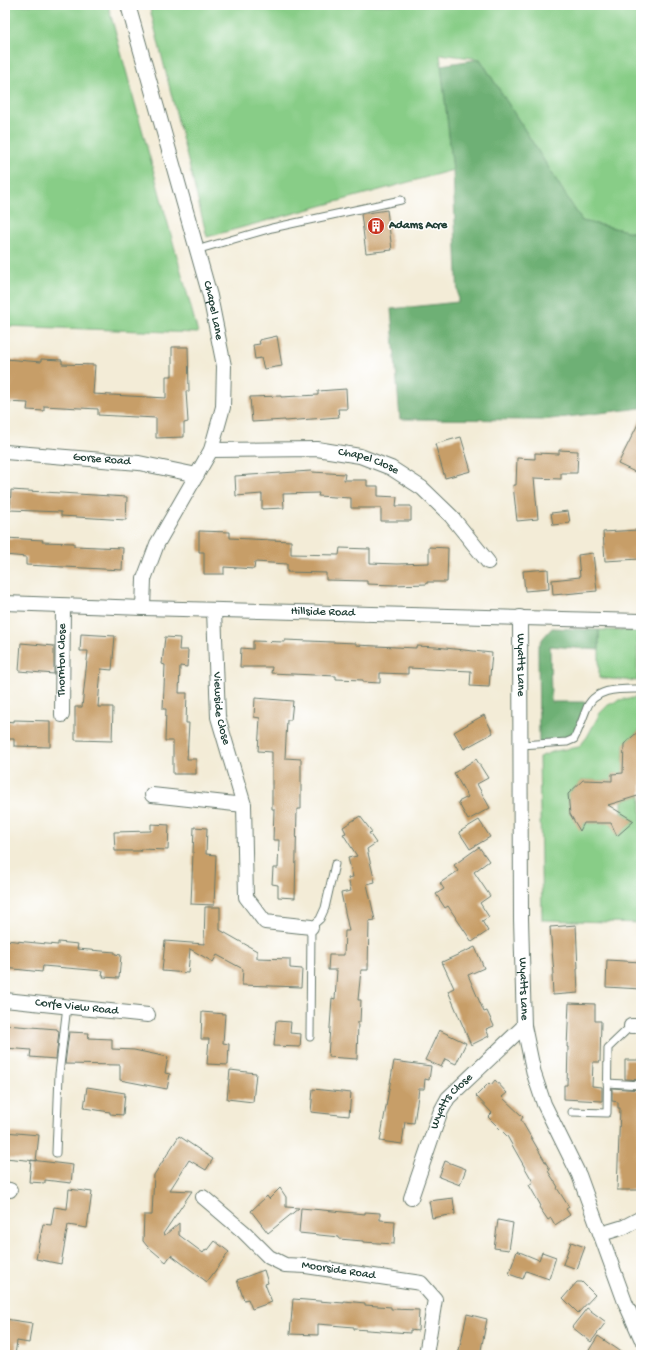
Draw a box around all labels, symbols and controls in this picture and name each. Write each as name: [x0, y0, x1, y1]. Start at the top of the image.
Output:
building icon: Adams Acre: [366, 216, 386, 236]
place label: Adams Acre: [388, 219, 448, 233]
street label: Chapel Lane: [199, 279, 226, 342]
street label: Chapel Close: [337, 446, 402, 479]
street label: Gorse Road: [72, 451, 132, 469]
street label: Hillside Road: [291, 605, 356, 621]
street label: Thornton Close: [55, 623, 70, 698]
street label: Wyatts Lane: [513, 634, 527, 697]
street label: Viewside Close: [209, 671, 233, 747]
street label: Wyatts Lane: [515, 957, 531, 1021]
street label: Corfe View Road: [34, 996, 120, 1019]
street label: Wyatts Close: [428, 1070, 477, 1131]
street label: Moorside Road: [301, 1259, 377, 1283]

